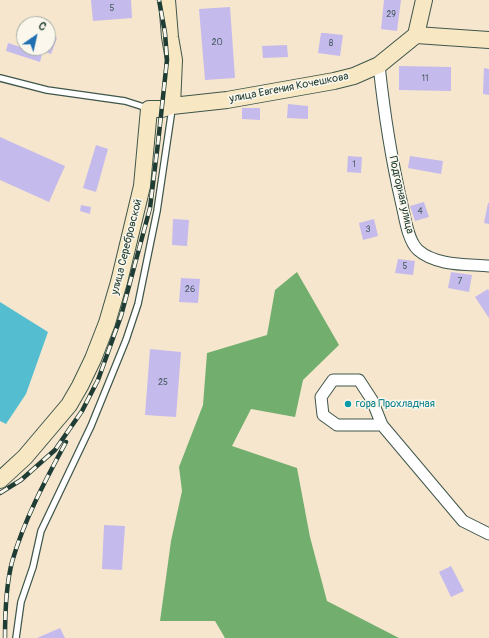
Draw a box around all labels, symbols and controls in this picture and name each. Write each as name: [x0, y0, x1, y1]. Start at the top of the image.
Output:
house number: 5: [110, 4, 114, 14]
house number: 29: [386, 10, 396, 20]
north arrow: [16, 16, 56, 56]
text: С: [36, 19, 49, 34]
house number: 20: [211, 38, 223, 48]
house number: 8: [329, 39, 333, 49]
street label: улица Евгения Кочешкова: [228, 70, 350, 106]
house number: 11: [421, 74, 429, 84]
street label: Подгорная улица: [386, 155, 416, 235]
house number: 1: [352, 160, 356, 170]
street label: улица Серебровской: [109, 198, 145, 296]
house number: 4: [417, 207, 423, 217]
house number: 3: [365, 225, 371, 235]
house number: 5: [403, 262, 407, 272]
house number: 7: [458, 277, 462, 287]
house number: 26: [185, 285, 195, 295]
house number: 25: [158, 378, 168, 388]
place label: гора Прохладная: [356, 397, 435, 411]
marker: гора Прохладная: [343, 399, 353, 409]

